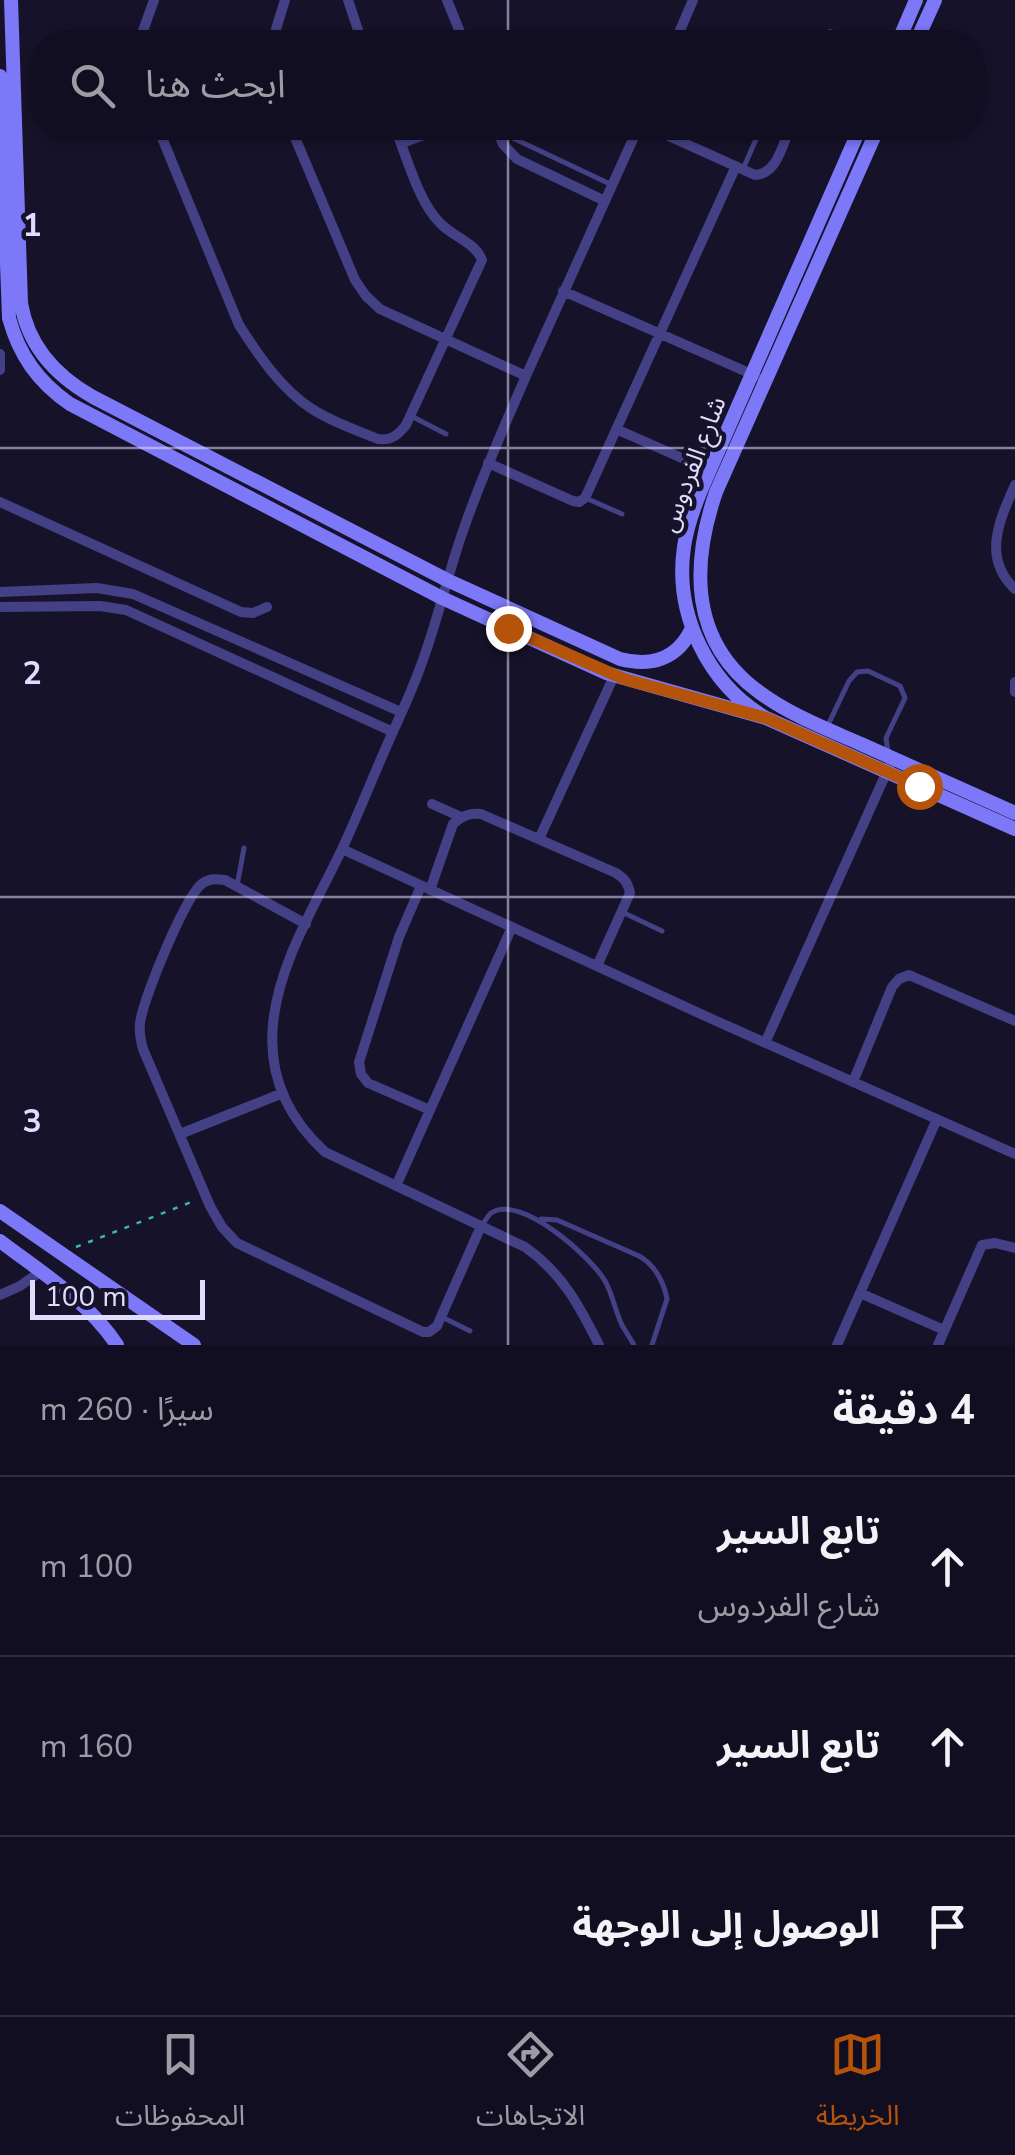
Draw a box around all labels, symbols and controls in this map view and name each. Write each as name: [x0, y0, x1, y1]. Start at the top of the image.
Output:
search box: [30, 30, 985, 140]
icon: search: [65, 58, 120, 113]
text: ابحث هنا: [145, 59, 286, 110]
text: 1: [22, 204, 42, 247]
street label: شارع الفردوس: [652, 392, 735, 537]
route end: [486, 606, 532, 652]
text: 2: [22, 652, 42, 695]
route start: [897, 764, 943, 810]
text: 3: [22, 1100, 42, 1143]
scale bar: [30, 1275, 205, 1320]
text: 100 m: [45, 1278, 127, 1316]
text: 4 دقيقة: [833, 1382, 975, 1439]
text: سيرًا · 260 m: [40, 1388, 214, 1431]
text: تابع السير: [717, 1506, 880, 1557]
icon: ahead: [920, 1539, 975, 1594]
text: 100 m: [40, 1545, 133, 1588]
text: شارع الفردوس: [698, 1584, 880, 1627]
icon: ahead: [920, 1719, 975, 1774]
text: تابع السير: [717, 1720, 880, 1771]
text: 160 m: [40, 1725, 133, 1768]
icon: arrive: [920, 1899, 975, 1954]
text: الوصول إلى الوجهة: [573, 1900, 880, 1951]
tab: المحفوظات: [115, 2027, 245, 2146]
tab: الاتجاهات: [476, 2027, 585, 2146]
tab: الخريطة: [816, 2027, 900, 2146]

